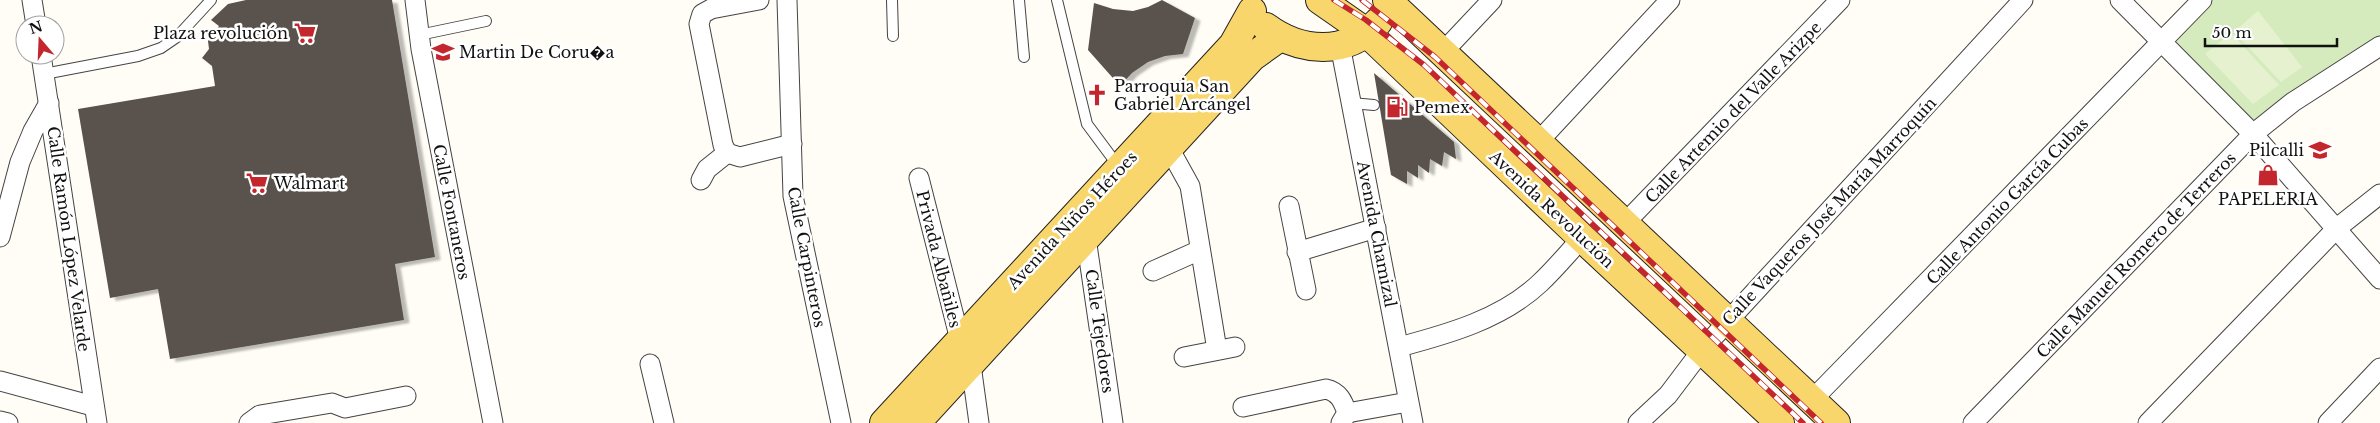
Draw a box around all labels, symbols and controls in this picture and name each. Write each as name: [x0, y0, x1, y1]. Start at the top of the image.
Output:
north arrow: [15, 15, 65, 65]
scale bar: [2205, 15, 2338, 47]
text: N: [27, 17, 45, 38]
street label: Calle Artemio del Valle Arizpe: [1641, 17, 1825, 207]
supermarket icon: Plaza revolución: [292, 20, 318, 46]
place label: Plaza revolución: [153, 23, 288, 43]
text: 50 m: [2212, 23, 2252, 42]
school or university icon: Martin De Coru�a: [430, 39, 456, 65]
place label: Martin De Coru�a: [459, 42, 615, 62]
place label: Parroquia San Gabriel Arcángel: [1114, 76, 1251, 114]
church icon: Parroquia San Gabriel Arcángel: [1084, 82, 1110, 108]
street label: Calle Vaqueros José María Marroquín: [1718, 93, 1940, 329]
fuel station icon: Pemex: [1384, 94, 1410, 120]
place label: Pemex: [1414, 97, 1470, 117]
street label: Calle Antonio García Cubas: [1922, 113, 2092, 289]
street label: Calle Ramón López Velarde: [43, 125, 95, 353]
school or university icon: Pilcalli: [2307, 137, 2333, 163]
place label: Pilcalli: [2249, 140, 2305, 160]
street label: Calle Fontaneros: [429, 143, 475, 281]
street label: Avenida Revolución: [1485, 145, 1619, 272]
street label: Avenida Niños Héroes: [1002, 147, 1141, 294]
street label: Calle Manuel Romero de Terreros: [2032, 148, 2240, 362]
street label: Avenida Chamizal: [1353, 158, 1401, 309]
shop icon: PAPELERIA: [2255, 162, 2281, 188]
supermarket icon: Walmart: [244, 170, 270, 196]
place label: Walmart: [273, 173, 345, 193]
street label: Calle Carpinteros: [784, 185, 830, 329]
street label: Privada Albañiles: [912, 188, 966, 330]
place label: PAPELERIA: [2218, 189, 2319, 209]
street label: Calle Tejedores: [1081, 268, 1119, 394]

